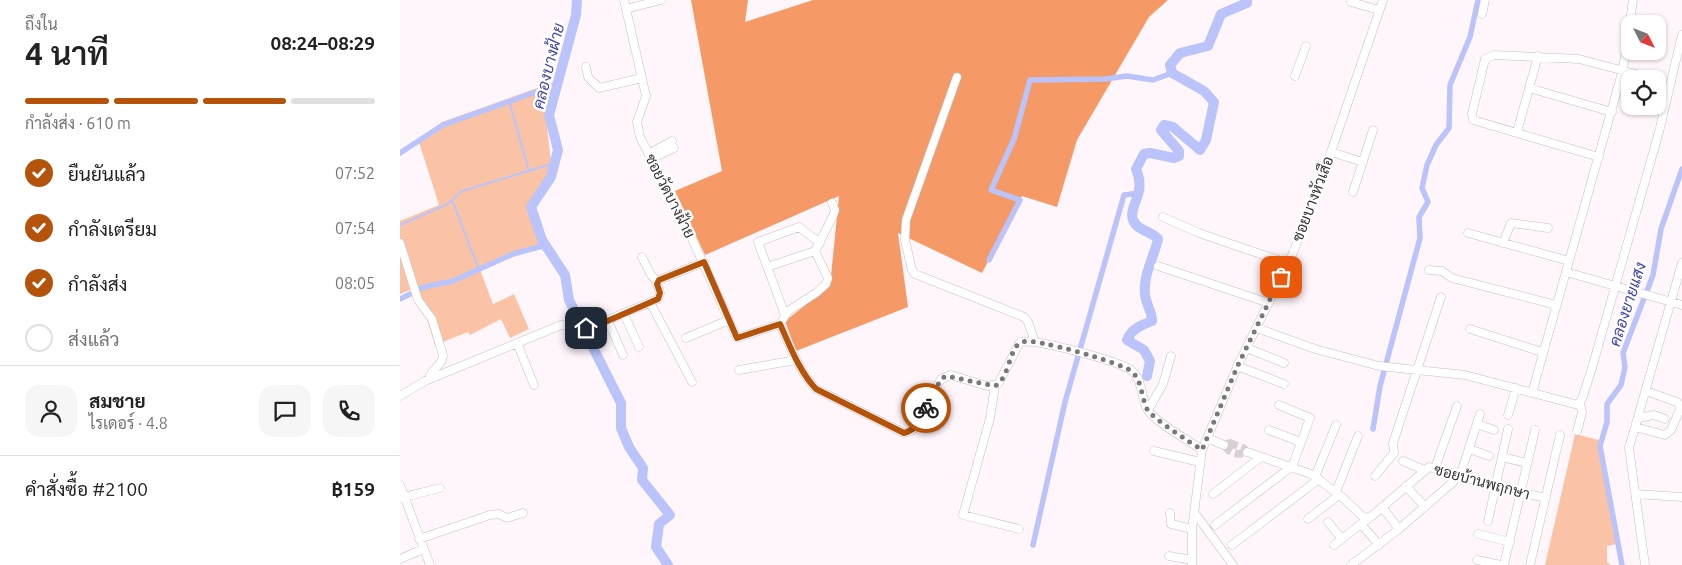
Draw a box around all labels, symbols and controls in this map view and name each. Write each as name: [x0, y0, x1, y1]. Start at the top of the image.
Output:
text: ถึงใน: [25, 15, 58, 33]
north arrow: [1621, 15, 1666, 60]
map controls: [1621, 15, 1666, 115]
water label: คลองบางฝ้าย: [529, 21, 567, 111]
text: 08:24–08:29: [270, 32, 375, 54]
text: 4 นาที: [25, 35, 109, 71]
button: locate: [1621, 70, 1666, 115]
text: กำลังส่ง · 610 m: [25, 114, 131, 132]
street label: ซอยวัดบางฝ้าย: [642, 150, 700, 241]
street label: ซอยบางหัวเสือ: [1288, 154, 1337, 244]
icon: check: [25, 159, 53, 187]
text: ยืนยันแล้ว: [68, 163, 146, 185]
text: 07:52: [335, 164, 375, 182]
icon: check: [25, 214, 53, 242]
text: กำลังเตรียม: [68, 218, 157, 240]
text: 07:54: [335, 219, 375, 237]
pin: [1260, 256, 1302, 298]
water label: คลองยายแสง: [1605, 260, 1649, 348]
icon: bag: [1267, 263, 1295, 291]
icon: check: [25, 269, 53, 297]
text: กำลังส่ง: [68, 273, 127, 295]
text: 08:05: [335, 274, 375, 292]
pin: [565, 307, 607, 349]
icon: home: [572, 314, 600, 342]
text: ส่งแล้ว: [68, 328, 119, 350]
courier: [901, 383, 951, 433]
button: person: [25, 385, 77, 437]
button: chat: [259, 385, 311, 437]
button: phone: [323, 385, 375, 437]
text: สมชาย: [89, 390, 146, 412]
icon: bike: [912, 394, 940, 422]
text: ไรเดอร์ · 4.8: [89, 414, 168, 432]
street label: ซอยบ้านพฤกษา: [1432, 460, 1532, 503]
text: คำสั่งซื้อ #2100: [25, 478, 148, 500]
text: ฿159: [331, 478, 375, 500]

